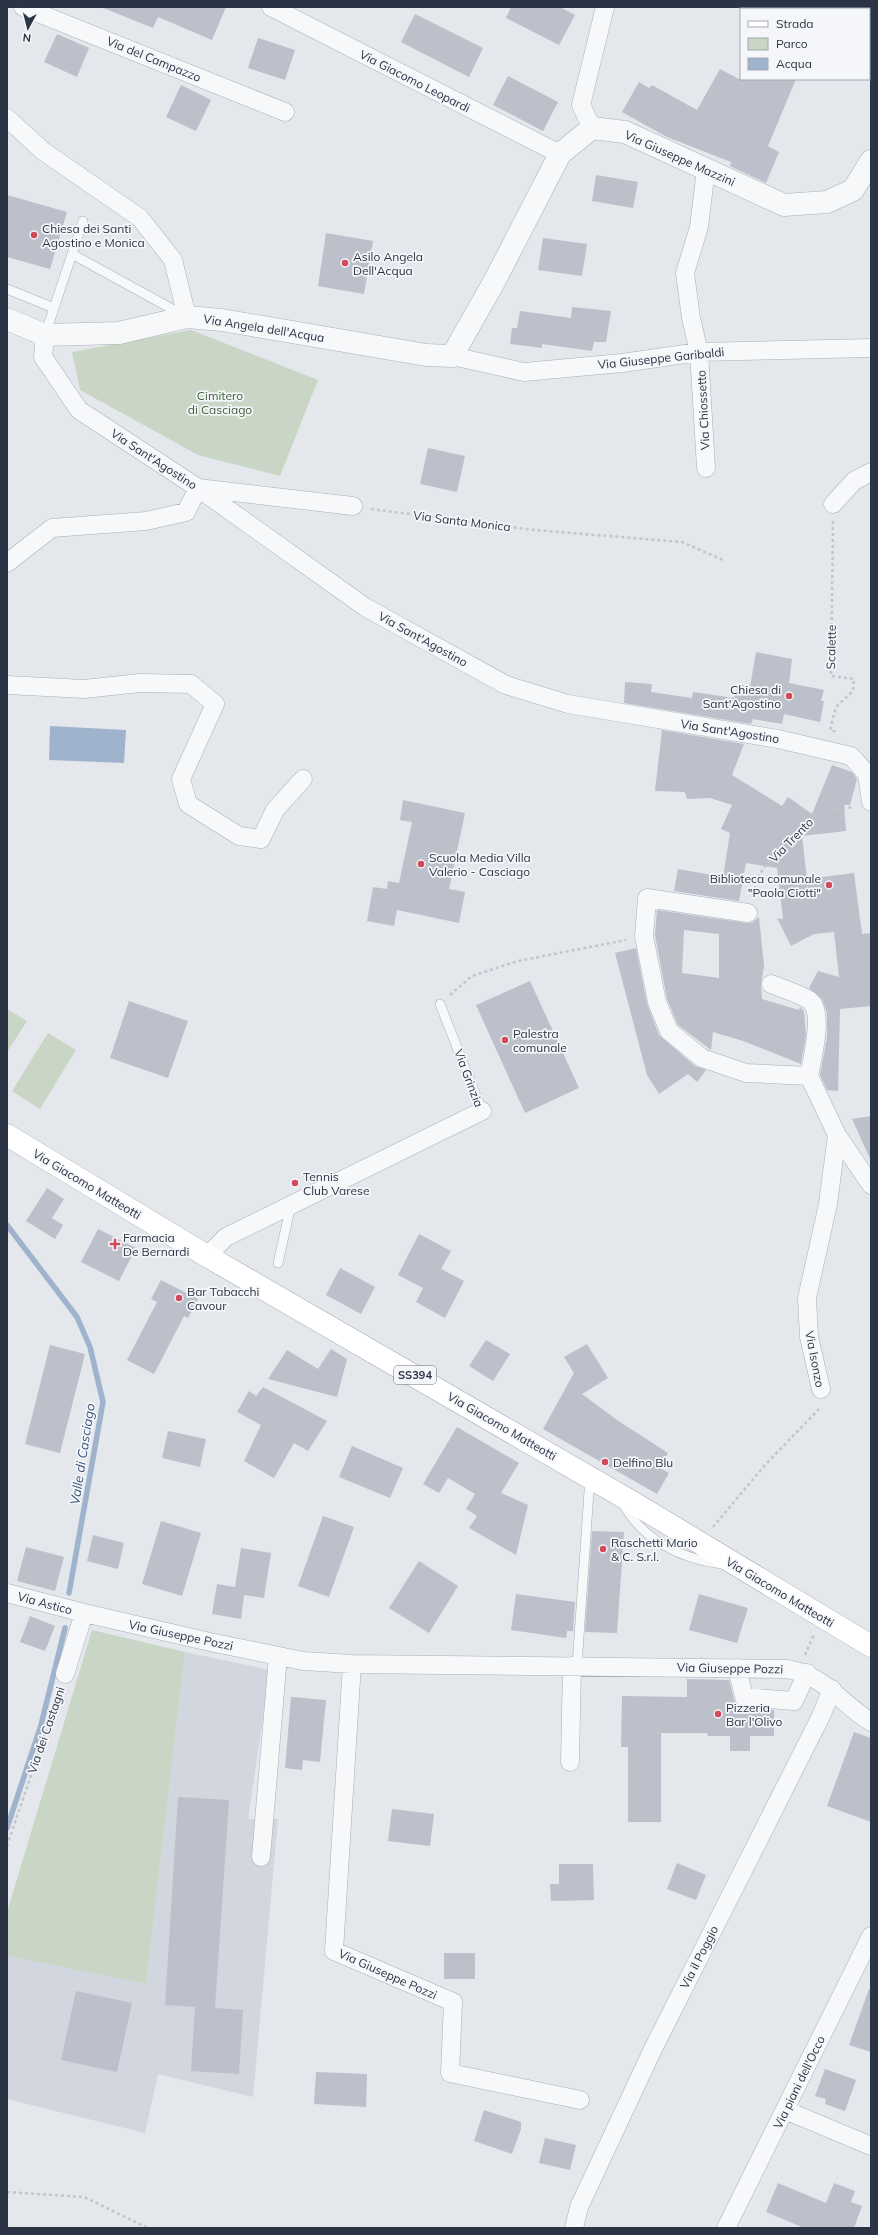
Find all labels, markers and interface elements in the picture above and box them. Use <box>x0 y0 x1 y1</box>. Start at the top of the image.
north arrow <box>8 8 48 48</box>
legend <box>740 8 870 80</box>
text: Strada <box>776 16 814 31</box>
text: N <box>22 30 32 45</box>
street label: Via del Campazzo <box>105 33 204 85</box>
text: Parco <box>776 36 808 51</box>
street label: Via Giacomo Leopardi <box>357 47 473 115</box>
text: Acqua <box>776 56 812 71</box>
street label: Via Giuseppe Mazzini <box>622 127 738 189</box>
place label: Chiesa dei Santi Agostino e Monica <box>42 221 145 250</box>
marker: Chiesa dei Santi Agostino e Monica <box>29 230 39 240</box>
place label: Asilo Angela Dell'Acqua <box>353 249 423 278</box>
marker: Asilo Angela Dell'Acqua <box>340 258 350 268</box>
street label: Via Angela dell'Acqua <box>202 311 326 345</box>
street label: Via Giuseppe Garibaldi <box>597 344 725 372</box>
street label: Via Chiossetto <box>693 370 713 450</box>
park label: Cimitero di Casciago <box>188 388 252 417</box>
street label: Via Sant'Agostino <box>108 426 200 493</box>
street label: Via Santa Monica <box>412 508 512 534</box>
street label: Via Sant'Agostino <box>376 608 470 670</box>
street label: Scalette <box>823 625 839 669</box>
place label: Chiesa di Sant'Agostino <box>703 682 781 711</box>
marker: Chiesa di Sant'Agostino <box>784 691 794 701</box>
street label: Via Sant'Agostino <box>680 716 781 746</box>
street label: Via Trento <box>766 814 816 866</box>
place label: Scuola Media Villa Valerio - Casciago <box>429 850 531 879</box>
marker: Scuola Media Villa Valerio - Casciago <box>416 859 426 869</box>
place label: Biblioteca comunale "Paola Ciotti" <box>710 871 821 900</box>
marker: Biblioteca comunale "Paola Ciotti" <box>824 880 834 890</box>
place label: Palestra comunale <box>513 1026 567 1055</box>
marker: Palestra comunale <box>500 1035 510 1045</box>
street label: Via Grinzia <box>451 1047 487 1109</box>
street label: Via Giacomo Matteotti <box>30 1146 144 1222</box>
place label: Tennis Club Varese <box>303 1169 370 1198</box>
marker: Tennis Club Varese <box>290 1178 300 1188</box>
place label: Farmacia De Bernardi <box>123 1230 189 1259</box>
marker: Farmacia De Bernardi <box>110 1239 120 1249</box>
place label: Bar Tabacchi Cavour <box>187 1284 260 1313</box>
marker: Bar Tabacchi Cavour <box>174 1293 184 1303</box>
street label: Via Isonzo <box>802 1329 828 1389</box>
road number: SS394 <box>394 1366 436 1384</box>
street label: Via Giacomo Matteotti <box>445 1389 559 1463</box>
water label: Valle di Casciago <box>66 1402 98 1506</box>
place label: Delfino Blu <box>613 1455 673 1470</box>
marker: Delfino Blu <box>600 1457 610 1467</box>
place label: Raschetti Mario & C. S.r.l. <box>611 1535 698 1564</box>
marker: Raschetti Mario & C. S.r.l. <box>598 1544 608 1554</box>
street label: Via Giacomo Matteotti <box>723 1554 837 1630</box>
street label: Via Astico <box>16 1589 74 1618</box>
street label: Via Giuseppe Pozzi <box>127 1617 235 1653</box>
street label: Via Giuseppe Pozzi <box>677 1660 783 1676</box>
street label: Via dei Castagni <box>24 1684 68 1775</box>
place label: Pizzeria Bar l'Olivo <box>726 1700 783 1729</box>
marker: Pizzeria Bar l'Olivo <box>713 1709 723 1719</box>
street label: Via il Poggio <box>677 1923 721 1991</box>
street label: Via Giuseppe Pozzi <box>336 1946 440 2003</box>
street label: Via piani dell'Occo <box>770 2033 828 2131</box>

